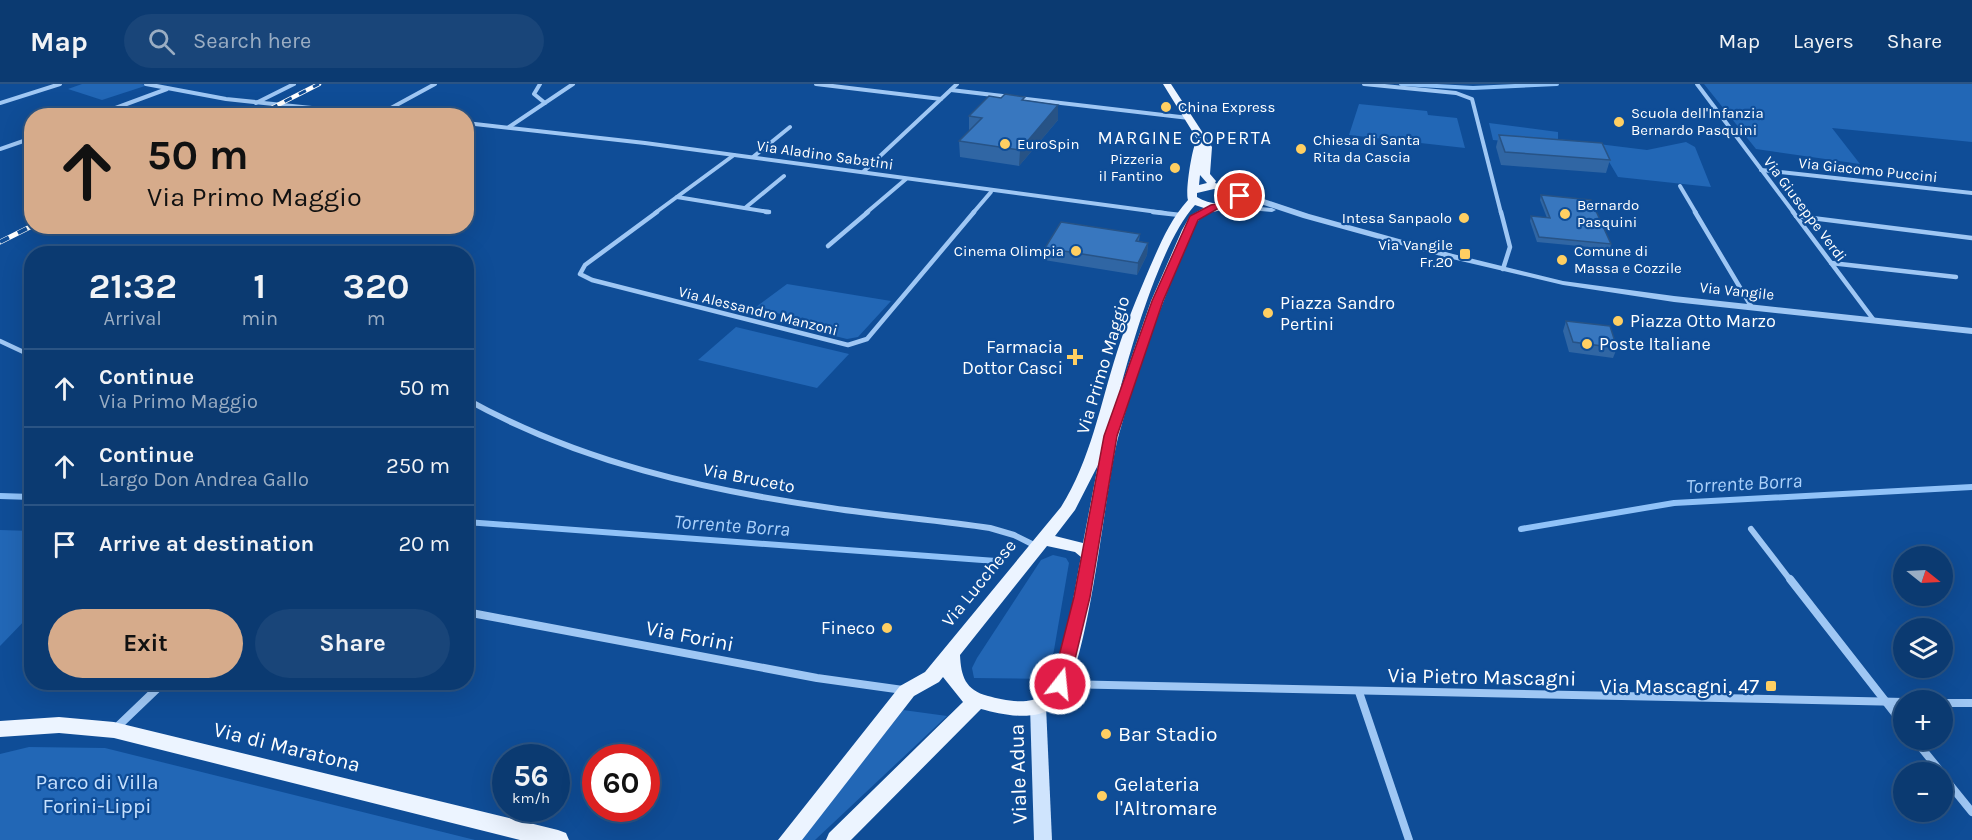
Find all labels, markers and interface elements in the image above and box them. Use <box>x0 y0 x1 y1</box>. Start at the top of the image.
search box <box>124 14 544 68</box>
text: Map <box>30 25 88 58</box>
icon: search <box>145 25 178 58</box>
text: Search here <box>193 28 311 54</box>
text: Map <box>1718 29 1760 53</box>
text: Layers <box>1793 29 1854 53</box>
text: Share <box>1887 29 1942 53</box>
place label: China Express <box>1178 98 1275 116</box>
marker: China Express <box>1159 100 1173 114</box>
place label: Scuola dell'Infanzia Bernardo Pasquini <box>1631 104 1764 139</box>
marker: Scuola dell'Infanzia Bernardo Pasquini <box>1612 115 1626 129</box>
district label: MARGINE COPERTA <box>1098 127 1272 149</box>
text: 50 m <box>147 130 249 180</box>
place label: Chiesa di Santa Rita da Cascia <box>1313 131 1420 166</box>
icon: ahead <box>48 132 126 210</box>
place label: EuroSpin <box>1017 135 1080 153</box>
street label: Via Aladino Sabatini <box>755 136 895 174</box>
marker: EuroSpin <box>998 137 1012 151</box>
marker: Chiesa di Santa Rita da Cascia <box>1294 142 1308 156</box>
place label: Pizzeria il Fantino <box>1099 150 1163 185</box>
street label: Via Giuseppe Verdi <box>1760 153 1850 265</box>
street label: Via Giacomo Puccini <box>1798 154 1938 186</box>
marker: Pizzeria il Fantino <box>1168 161 1182 175</box>
pin <box>1214 170 1265 221</box>
icon: arrive <box>1223 179 1256 212</box>
text: Via Primo Maggio <box>147 181 362 213</box>
place label: Bernardo Pasquini <box>1577 196 1639 231</box>
marker: Bernardo Pasquini <box>1558 207 1572 221</box>
place label: Intesa Sanpaolo <box>1342 209 1452 227</box>
marker: Intesa Sanpaolo <box>1457 211 1471 225</box>
place label: Via Vangile Fr.20 <box>1378 236 1453 271</box>
place label: Cinema Olimpia <box>954 242 1064 260</box>
place label: Comune di Massa e Cozzile <box>1574 242 1682 277</box>
marker: Cinema Olimpia <box>1069 244 1083 258</box>
marker: Via Vangile Fr.20 <box>1458 247 1472 261</box>
marker: Comune di Massa e Cozzile <box>1555 253 1569 267</box>
text: 21:32 <box>88 265 177 307</box>
text: 1 <box>253 265 266 307</box>
text: 320 <box>343 265 410 307</box>
street label: Via Vangile <box>1699 278 1775 304</box>
street label: Via Alessandro Manzoni <box>677 283 839 339</box>
place label: Piazza Sandro Pertini <box>1280 292 1395 335</box>
street label: Via Primo Maggio <box>1072 293 1134 437</box>
marker: Piazza Sandro Pertini <box>1261 306 1275 320</box>
text: Arrival <box>103 307 162 330</box>
text: min <box>241 307 278 330</box>
text: m <box>367 307 385 330</box>
place label: Piazza Otto Marzo <box>1630 310 1776 332</box>
marker: Piazza Otto Marzo <box>1611 314 1625 328</box>
place label: Poste Italiane <box>1599 333 1711 355</box>
place label: Farmacia Dottor Casci <box>962 336 1063 379</box>
marker: Poste Italiane <box>1580 337 1594 351</box>
marker: Farmacia Dottor Casci <box>1068 350 1082 364</box>
text: Continue <box>99 364 194 390</box>
icon: ahead <box>48 372 81 405</box>
text: 50 m <box>399 375 450 401</box>
text: Via Primo Maggio <box>99 390 258 413</box>
text: Continue <box>99 442 194 468</box>
icon: ahead <box>48 450 81 483</box>
text: 250 m <box>386 453 450 479</box>
street label: Via Bruceto <box>701 458 797 498</box>
text: Largo Don Andrea Gallo <box>99 468 309 491</box>
water label: Torrente Borra <box>1685 469 1803 498</box>
water label: Torrente Borra <box>673 510 791 541</box>
icon: arrive <box>48 528 81 561</box>
text: Arrive at destination <box>99 531 314 557</box>
text: 20 m <box>398 531 450 557</box>
street label: Via Lucchese <box>937 535 1021 631</box>
north arrow <box>1893 546 1953 606</box>
map controls <box>1893 546 1953 822</box>
button: Exit <box>48 609 243 678</box>
button: Share <box>255 609 450 678</box>
street label: Via Forini <box>644 616 736 656</box>
place label: Fineco <box>821 617 875 639</box>
button: layers <box>1893 618 1953 678</box>
marker: Fineco <box>880 621 894 635</box>
position arrow <box>1028 652 1092 716</box>
street label: Via Pietro Mascagni <box>1387 663 1577 691</box>
place label: Via Mascagni, 47 <box>1600 674 1759 698</box>
marker: Via Mascagni, 47 <box>1764 679 1778 693</box>
button: + <box>1893 690 1953 750</box>
street label: Via di Maratona <box>211 717 363 777</box>
place label: Bar Stadio <box>1118 722 1218 746</box>
street label: Viale Adua <box>1004 724 1032 824</box>
marker: Bar Stadio <box>1099 727 1113 741</box>
speed limit sign: 60 <box>582 744 660 822</box>
text: 56 <box>513 758 549 794</box>
button: − <box>1893 762 1953 822</box>
park label: Parco di Villa Forini-Lippi <box>35 770 159 818</box>
place label: Gelateria l'Altromare <box>1114 772 1217 820</box>
text: km/h <box>512 789 550 807</box>
marker: Gelateria l'Altromare <box>1095 789 1109 803</box>

